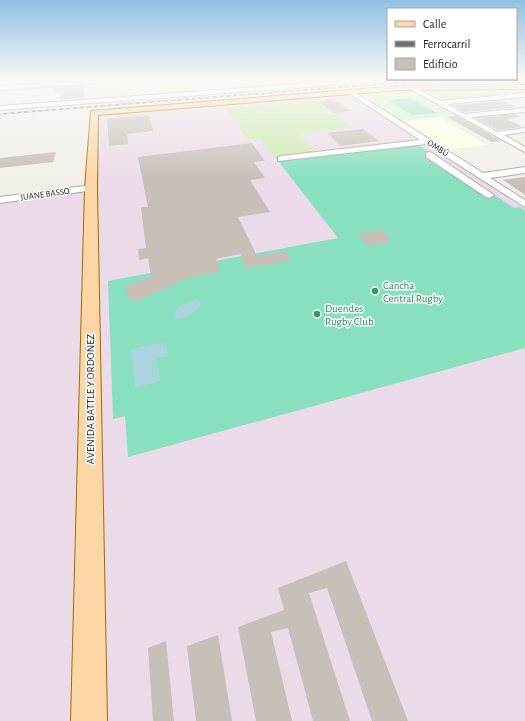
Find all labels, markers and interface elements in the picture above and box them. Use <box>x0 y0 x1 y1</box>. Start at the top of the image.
legend <box>387 8 517 80</box>
text: Calle <box>423 18 446 30</box>
text: Ferrocarril <box>423 38 470 50</box>
text: Edificio <box>423 58 458 70</box>
street label: OMBÚ <box>426 137 450 159</box>
street label: JUANE BASSO <box>20 187 71 202</box>
place label: Cancha Central Rugby <box>383 280 443 304</box>
marker: Cancha Central Rugby <box>370 286 380 296</box>
place label: Duendes Rugby Club <box>325 303 374 327</box>
marker: Duendes Rugby Club <box>312 309 322 319</box>
street label: AVENIDA BATTLE Y ORDOÑEZ <box>85 333 96 464</box>

